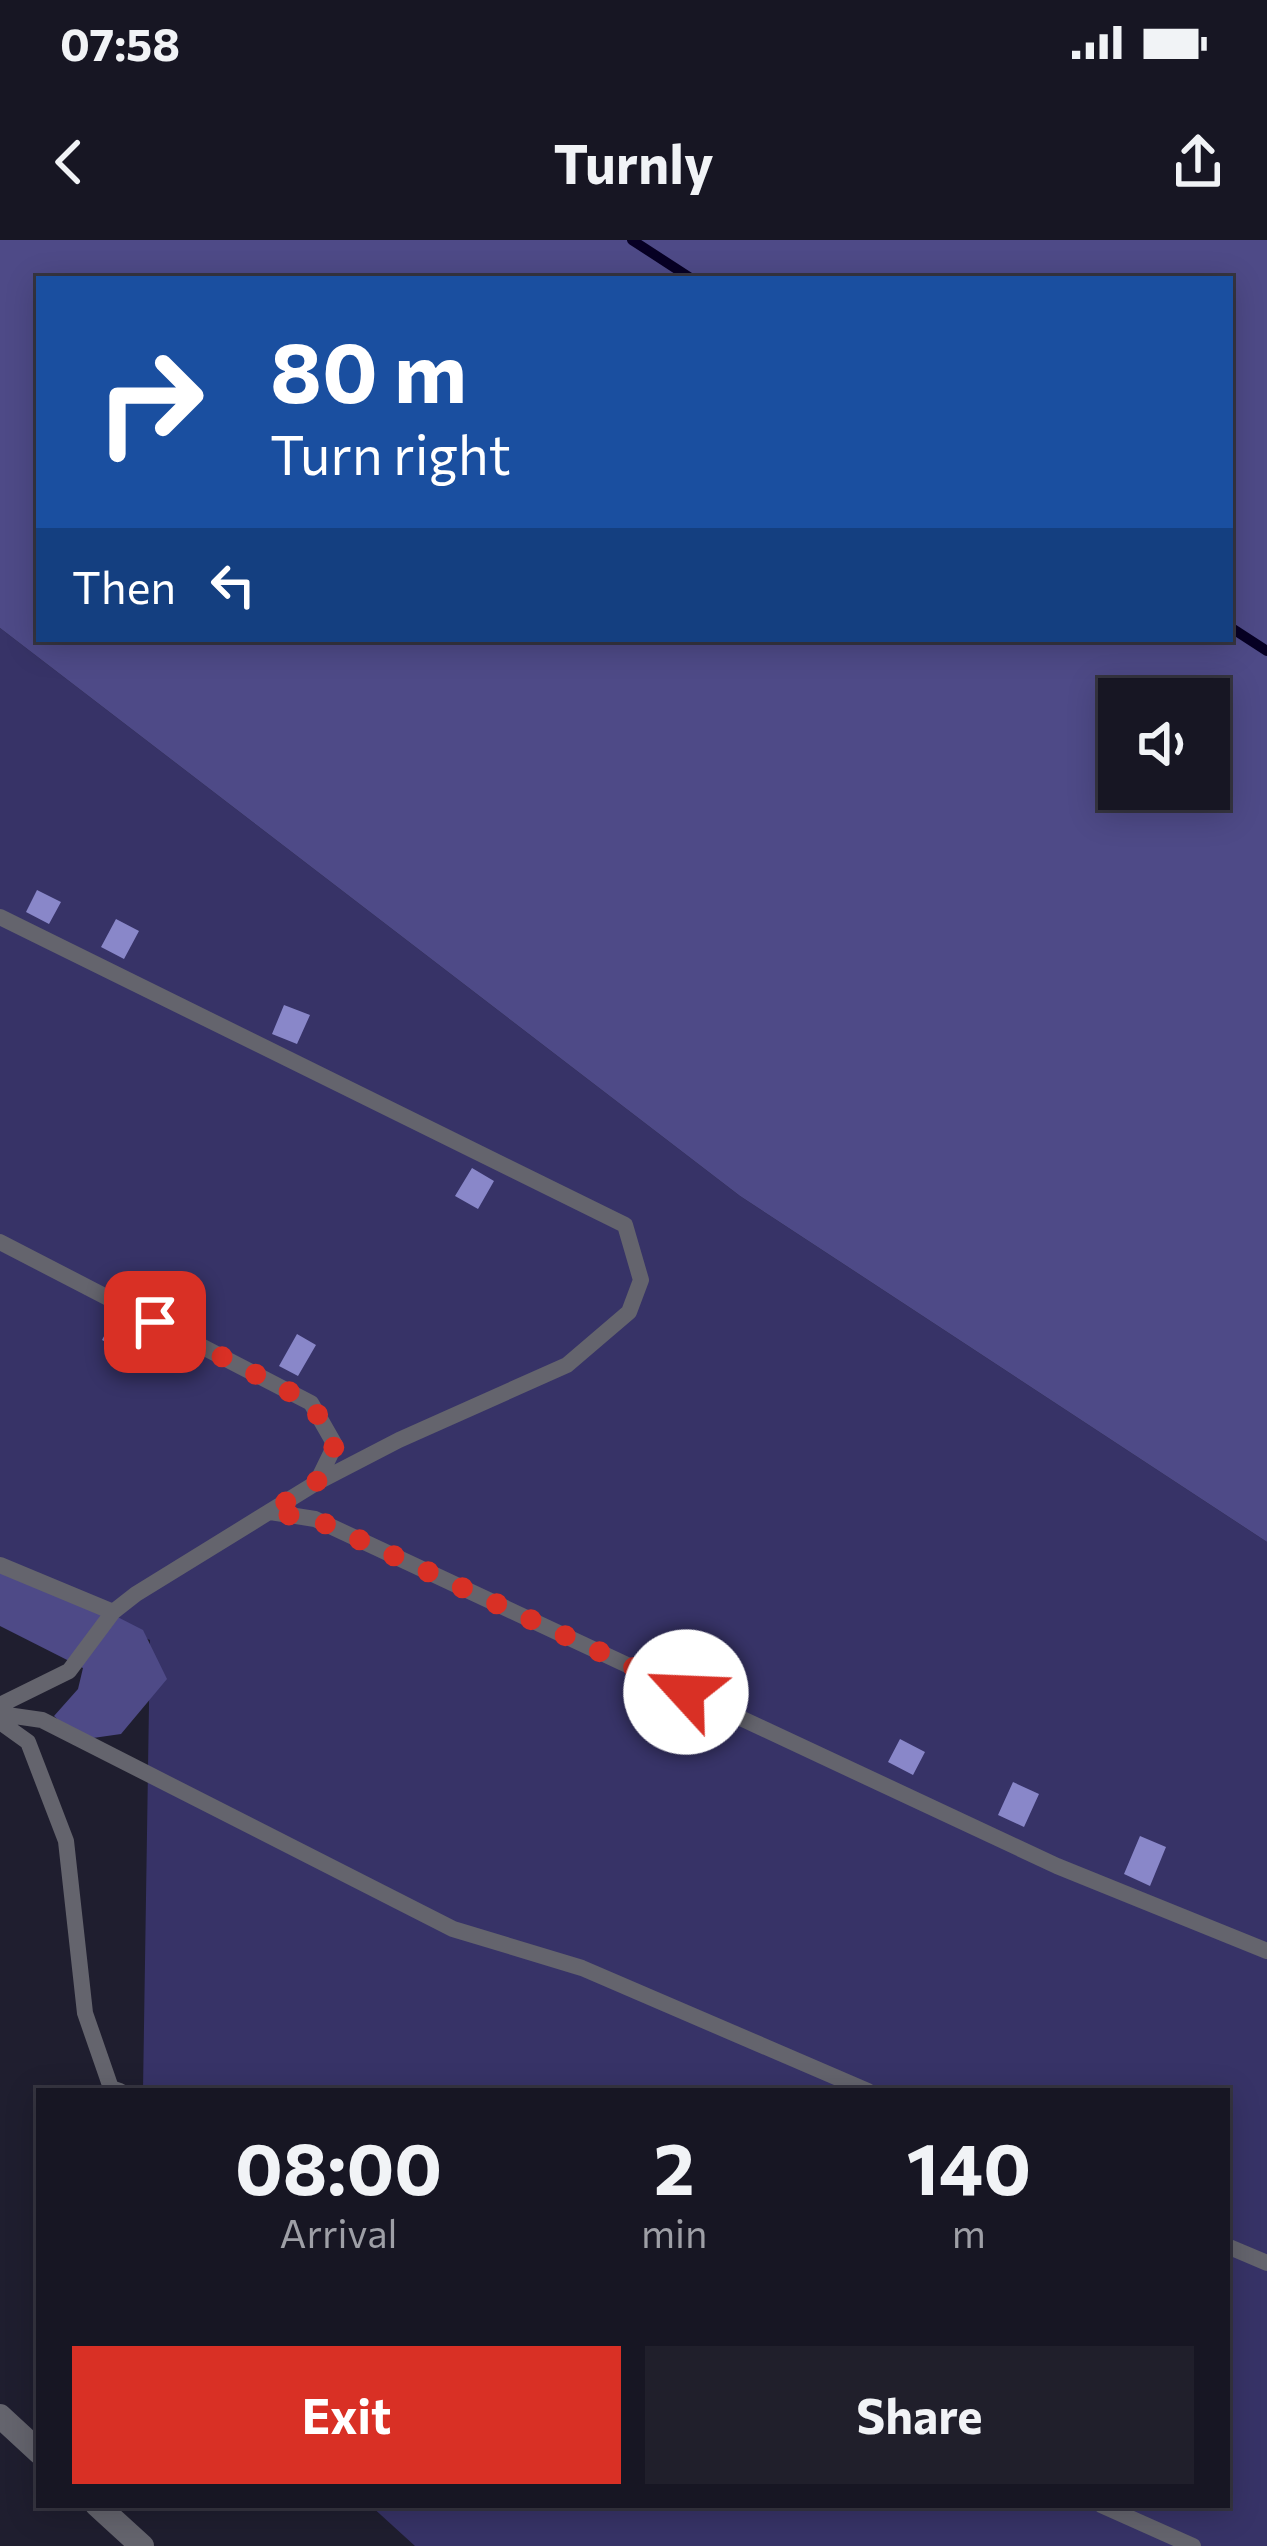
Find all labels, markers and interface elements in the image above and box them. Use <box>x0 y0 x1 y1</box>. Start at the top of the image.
text: 07:58 <box>60 15 180 70</box>
icon: back <box>36 129 102 195</box>
text: Turnly <box>553 129 714 195</box>
icon: share <box>1165 129 1231 195</box>
text: 80 m <box>270 318 467 420</box>
icon: right <box>72 324 228 480</box>
text: Turn right <box>270 420 511 486</box>
icon: left <box>200 552 266 618</box>
text: Then <box>72 558 176 613</box>
map controls <box>1098 678 1230 810</box>
button: sound <box>1098 678 1230 810</box>
pin <box>104 1271 206 1373</box>
icon: arrive <box>122 1289 188 1355</box>
position arrow <box>623 1629 749 1755</box>
text: 08:00 <box>235 2122 442 2210</box>
text: 2 <box>654 2122 695 2210</box>
text: 140 <box>906 2122 1031 2210</box>
text: Arrival <box>280 2208 398 2256</box>
text: min <box>641 2208 707 2256</box>
text: m <box>952 2208 986 2256</box>
button: Exit <box>72 2346 621 2484</box>
button: Share <box>645 2346 1194 2484</box>

